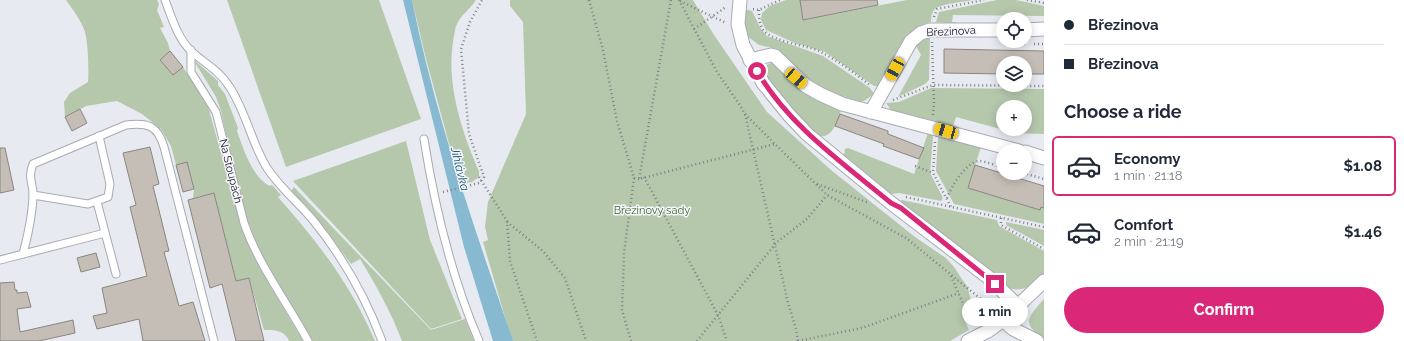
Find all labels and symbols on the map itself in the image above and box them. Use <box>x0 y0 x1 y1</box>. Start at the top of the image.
street label: Březinova <box>926 24 976 39</box>
car <box>884 56 906 82</box>
route start <box>748 62 766 80</box>
car <box>783 66 809 90</box>
car <box>933 122 959 140</box>
street label: Na Stoupách <box>216 138 245 205</box>
water label: Jihlávka <box>448 145 472 192</box>
park label: Březinovy sady <box>614 204 690 217</box>
route end <box>986 275 1004 293</box>
callout: 1 min <box>962 298 1028 326</box>

